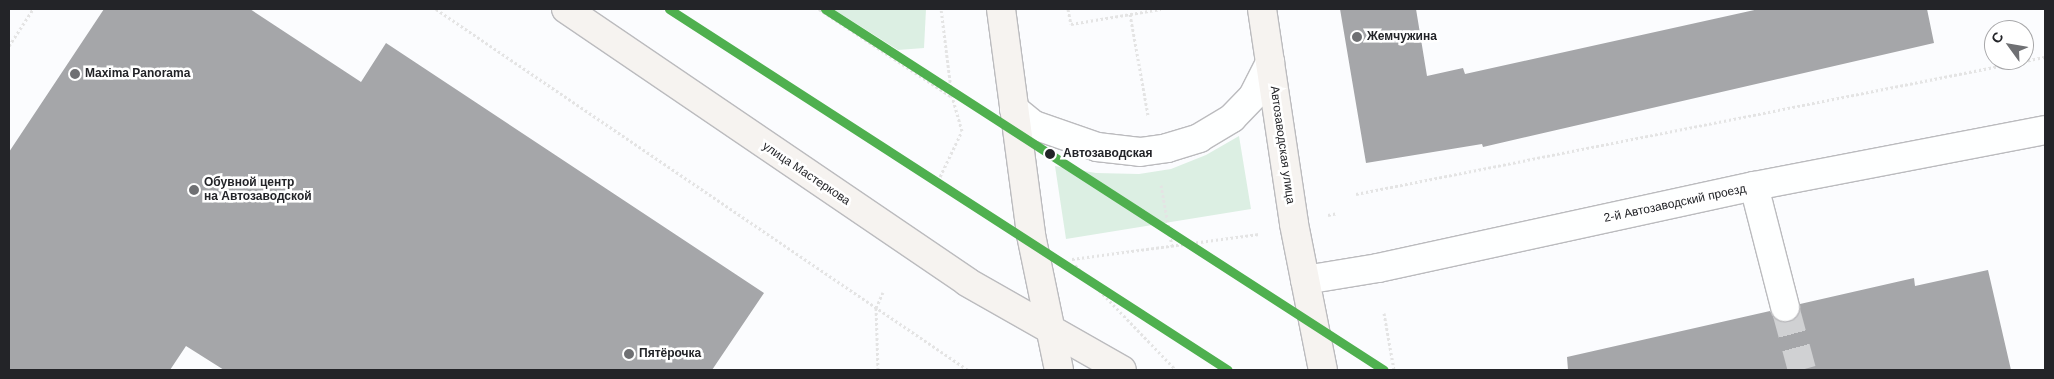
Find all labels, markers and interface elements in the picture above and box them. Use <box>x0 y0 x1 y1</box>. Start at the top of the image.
north arrow <box>1984 20 2034 70</box>
text: С <box>1988 29 2007 46</box>
place label: Жемчужина <box>1367 30 1437 44</box>
marker: Жемчужина <box>1351 31 1363 43</box>
place label: Maxima Panorama <box>85 67 190 81</box>
marker: Maxima Panorama <box>69 68 81 80</box>
street label: Автозаводская улица <box>1267 85 1297 205</box>
street label: улица Мастеркова <box>759 139 853 209</box>
marker: Автозаводская <box>1041 145 1059 163</box>
place label: Автозаводская <box>1063 147 1152 161</box>
place label: Обувной центр на Автозаводской <box>204 176 312 204</box>
street label: 2-й Автозаводский проезд <box>1603 182 1747 226</box>
marker: Обувной центр на Автозаводской <box>188 184 200 196</box>
place label: Пятёрочка <box>639 347 701 361</box>
marker: Пятёрочка <box>623 348 635 360</box>

